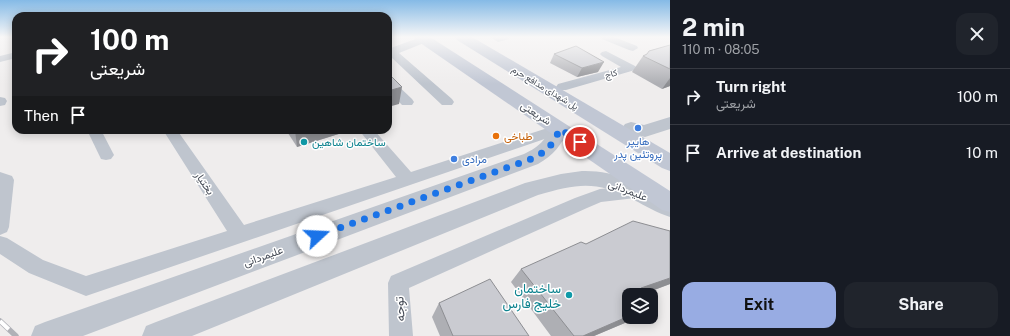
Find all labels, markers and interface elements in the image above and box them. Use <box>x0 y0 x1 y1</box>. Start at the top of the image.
text: 2 min <box>682 13 745 41</box>
button: close <box>956 13 998 55</box>
text: 100 m <box>90 23 169 56</box>
icon: right <box>24 28 76 80</box>
text: 110 m · 08:05 <box>682 42 760 57</box>
text: شریعتی <box>90 58 145 79</box>
street label: پل شهدای مدافع حرم <box>509 63 581 113</box>
street label: کاج <box>603 67 619 81</box>
text: Turn right <box>716 78 786 95</box>
icon: right <box>682 86 704 108</box>
text: 100 m <box>957 88 998 105</box>
text: شریعتی <box>716 96 756 111</box>
street label: شریعتی <box>518 99 554 128</box>
icon: arrive <box>67 104 89 126</box>
text: Then <box>24 107 59 124</box>
marker: هایپر پروتئین پدر <box>633 123 643 133</box>
pin <box>563 125 597 159</box>
place label: طباخی <box>504 130 532 143</box>
marker: طباخی <box>491 131 501 141</box>
icon: arrive <box>569 131 591 153</box>
place label: هایپر پروتئین پدر <box>613 135 662 162</box>
place label: ساختمان شاهین <box>312 136 386 149</box>
marker: ساختمان شاهین <box>299 137 309 147</box>
icon: arrive <box>682 142 704 164</box>
text: Arrive at destination <box>716 144 861 161</box>
text: 10 m <box>966 144 998 161</box>
place label: مرادی <box>462 153 487 166</box>
marker: مرادی <box>449 154 459 164</box>
street label: بختیار <box>192 168 217 197</box>
street label: علیمردانی <box>606 177 650 204</box>
position arrow <box>296 215 338 257</box>
street label: علیمردانی <box>242 243 285 270</box>
place label: ساختمان خلیج فارس <box>502 281 561 313</box>
button: Exit <box>682 282 836 328</box>
button: Share <box>844 282 998 328</box>
map controls <box>622 288 658 324</box>
button: layers <box>622 288 658 324</box>
marker: ساختمان خلیج فارس <box>564 290 574 300</box>
street label: توجه <box>391 296 409 322</box>

